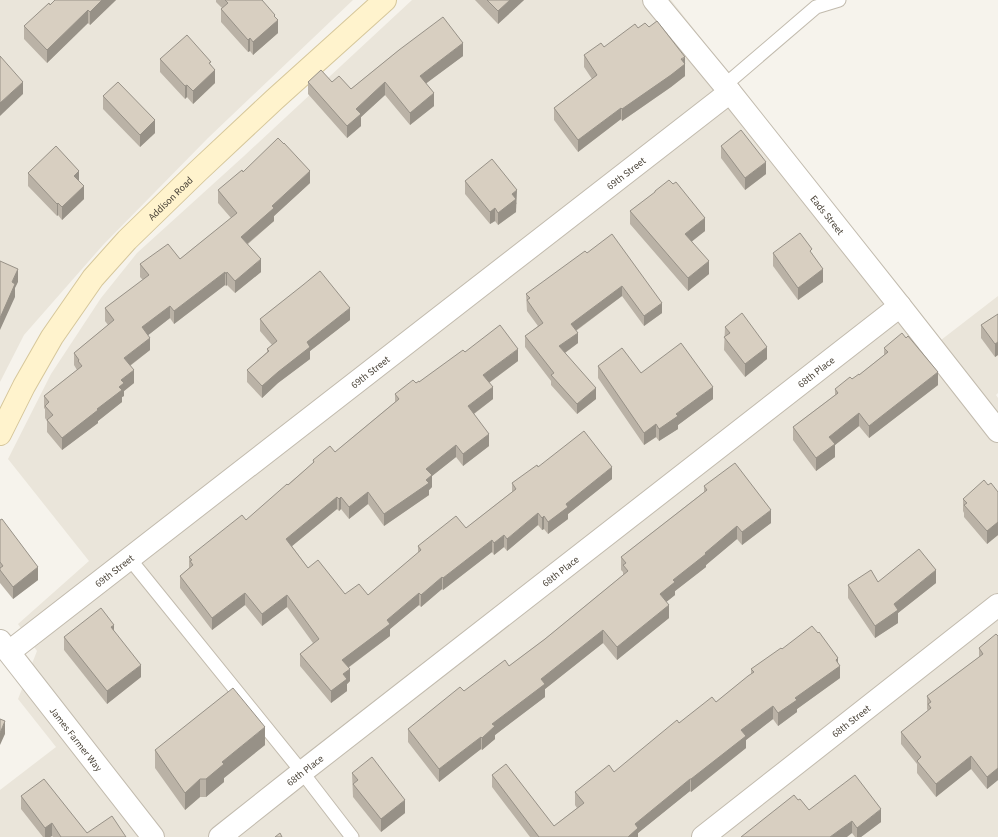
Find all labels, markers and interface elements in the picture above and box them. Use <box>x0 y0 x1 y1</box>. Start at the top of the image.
street label: 69th Street <box>604 154 649 193</box>
street label: Addison Road <box>145 174 196 224</box>
street label: Eads Street <box>807 192 847 239</box>
street label: 69th Street <box>348 352 393 392</box>
street label: 68th Place <box>795 354 838 391</box>
street label: 69th Street <box>92 551 138 591</box>
street label: 68th Place <box>539 553 582 590</box>
street label: 68th Street <box>829 701 874 741</box>
street label: James Farmer Way <box>46 704 105 775</box>
street label: 68th Place <box>284 752 327 790</box>

